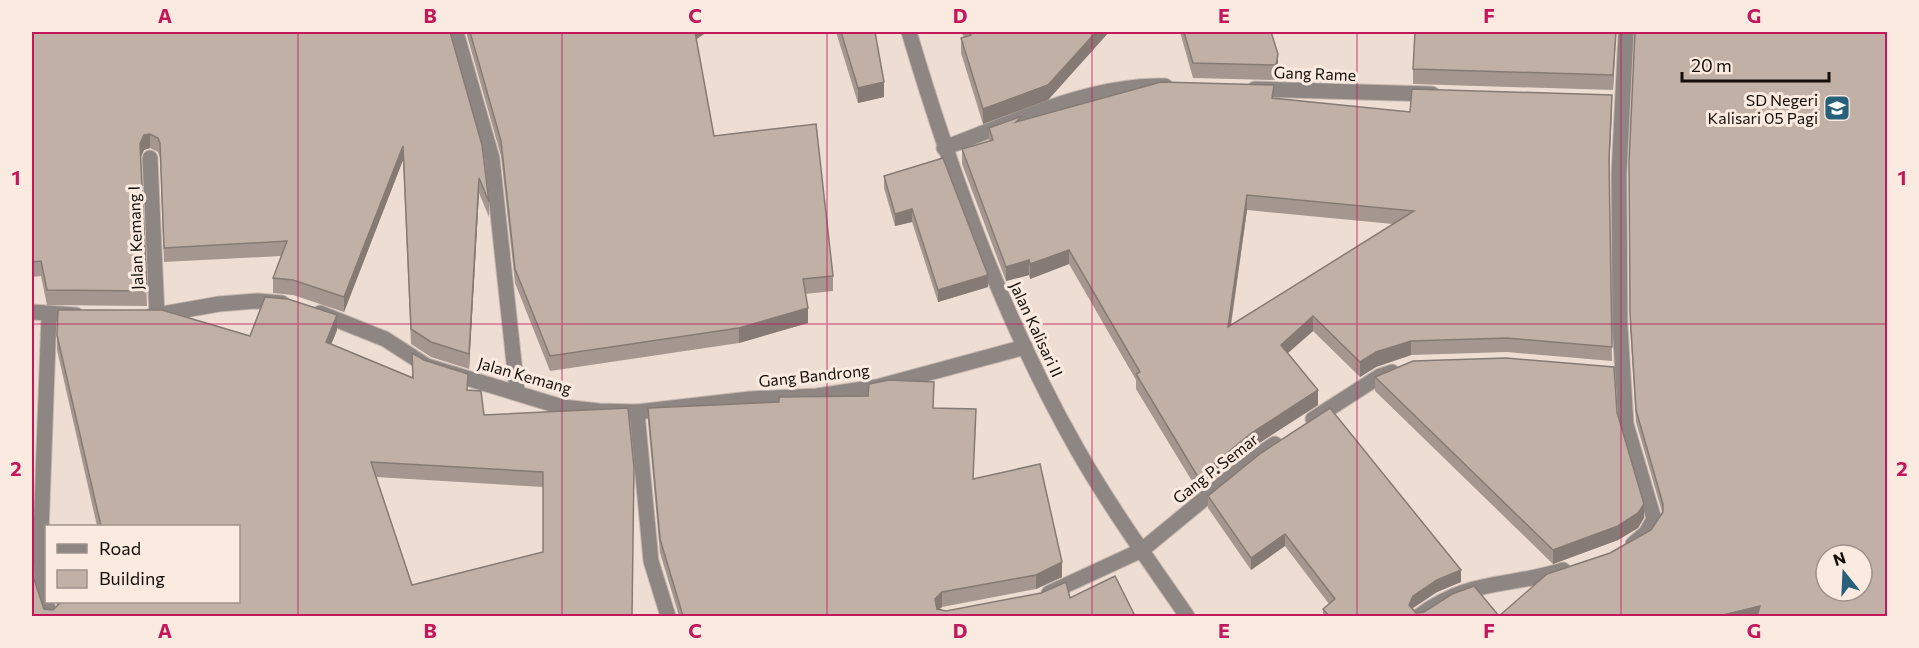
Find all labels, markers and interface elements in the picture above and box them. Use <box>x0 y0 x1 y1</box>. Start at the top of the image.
text: A <box>158 3 172 27</box>
text: B <box>423 3 437 27</box>
text: C <box>688 3 702 27</box>
text: D <box>953 3 967 27</box>
text: E <box>1218 3 1230 27</box>
text: F <box>1483 3 1495 27</box>
text: G <box>1747 3 1761 27</box>
scale bar <box>1682 45 1829 83</box>
text: 20 m <box>1691 54 1732 76</box>
street label: Gang Rame <box>1273 62 1357 84</box>
place label: SD Negeri Kalisari 05 Pagi <box>1708 90 1818 127</box>
school or university icon: SD Negeri Kalisari 05 Pagi <box>1822 93 1852 123</box>
text: 1 <box>11 165 21 189</box>
text: 1 <box>1897 165 1907 189</box>
street label: Jalan Kemang I <box>124 186 146 290</box>
street label: Jalan Kalisari II <box>1007 278 1067 380</box>
street label: Jalan Kemang <box>476 353 574 398</box>
street label: Gang Bandrong <box>758 360 871 390</box>
street label: Gang P. Semar <box>1169 428 1262 507</box>
text: 2 <box>10 456 22 480</box>
text: 2 <box>1896 456 1908 480</box>
legend <box>45 525 240 603</box>
text: Road <box>99 537 141 559</box>
north arrow <box>1814 543 1874 603</box>
text: N <box>1831 547 1848 569</box>
text: Building <box>99 567 165 589</box>
text: A <box>158 618 172 642</box>
text: B <box>423 618 437 642</box>
text: C <box>688 618 702 642</box>
text: D <box>953 618 967 642</box>
text: E <box>1218 618 1230 642</box>
text: F <box>1483 618 1495 642</box>
text: G <box>1747 618 1761 642</box>

